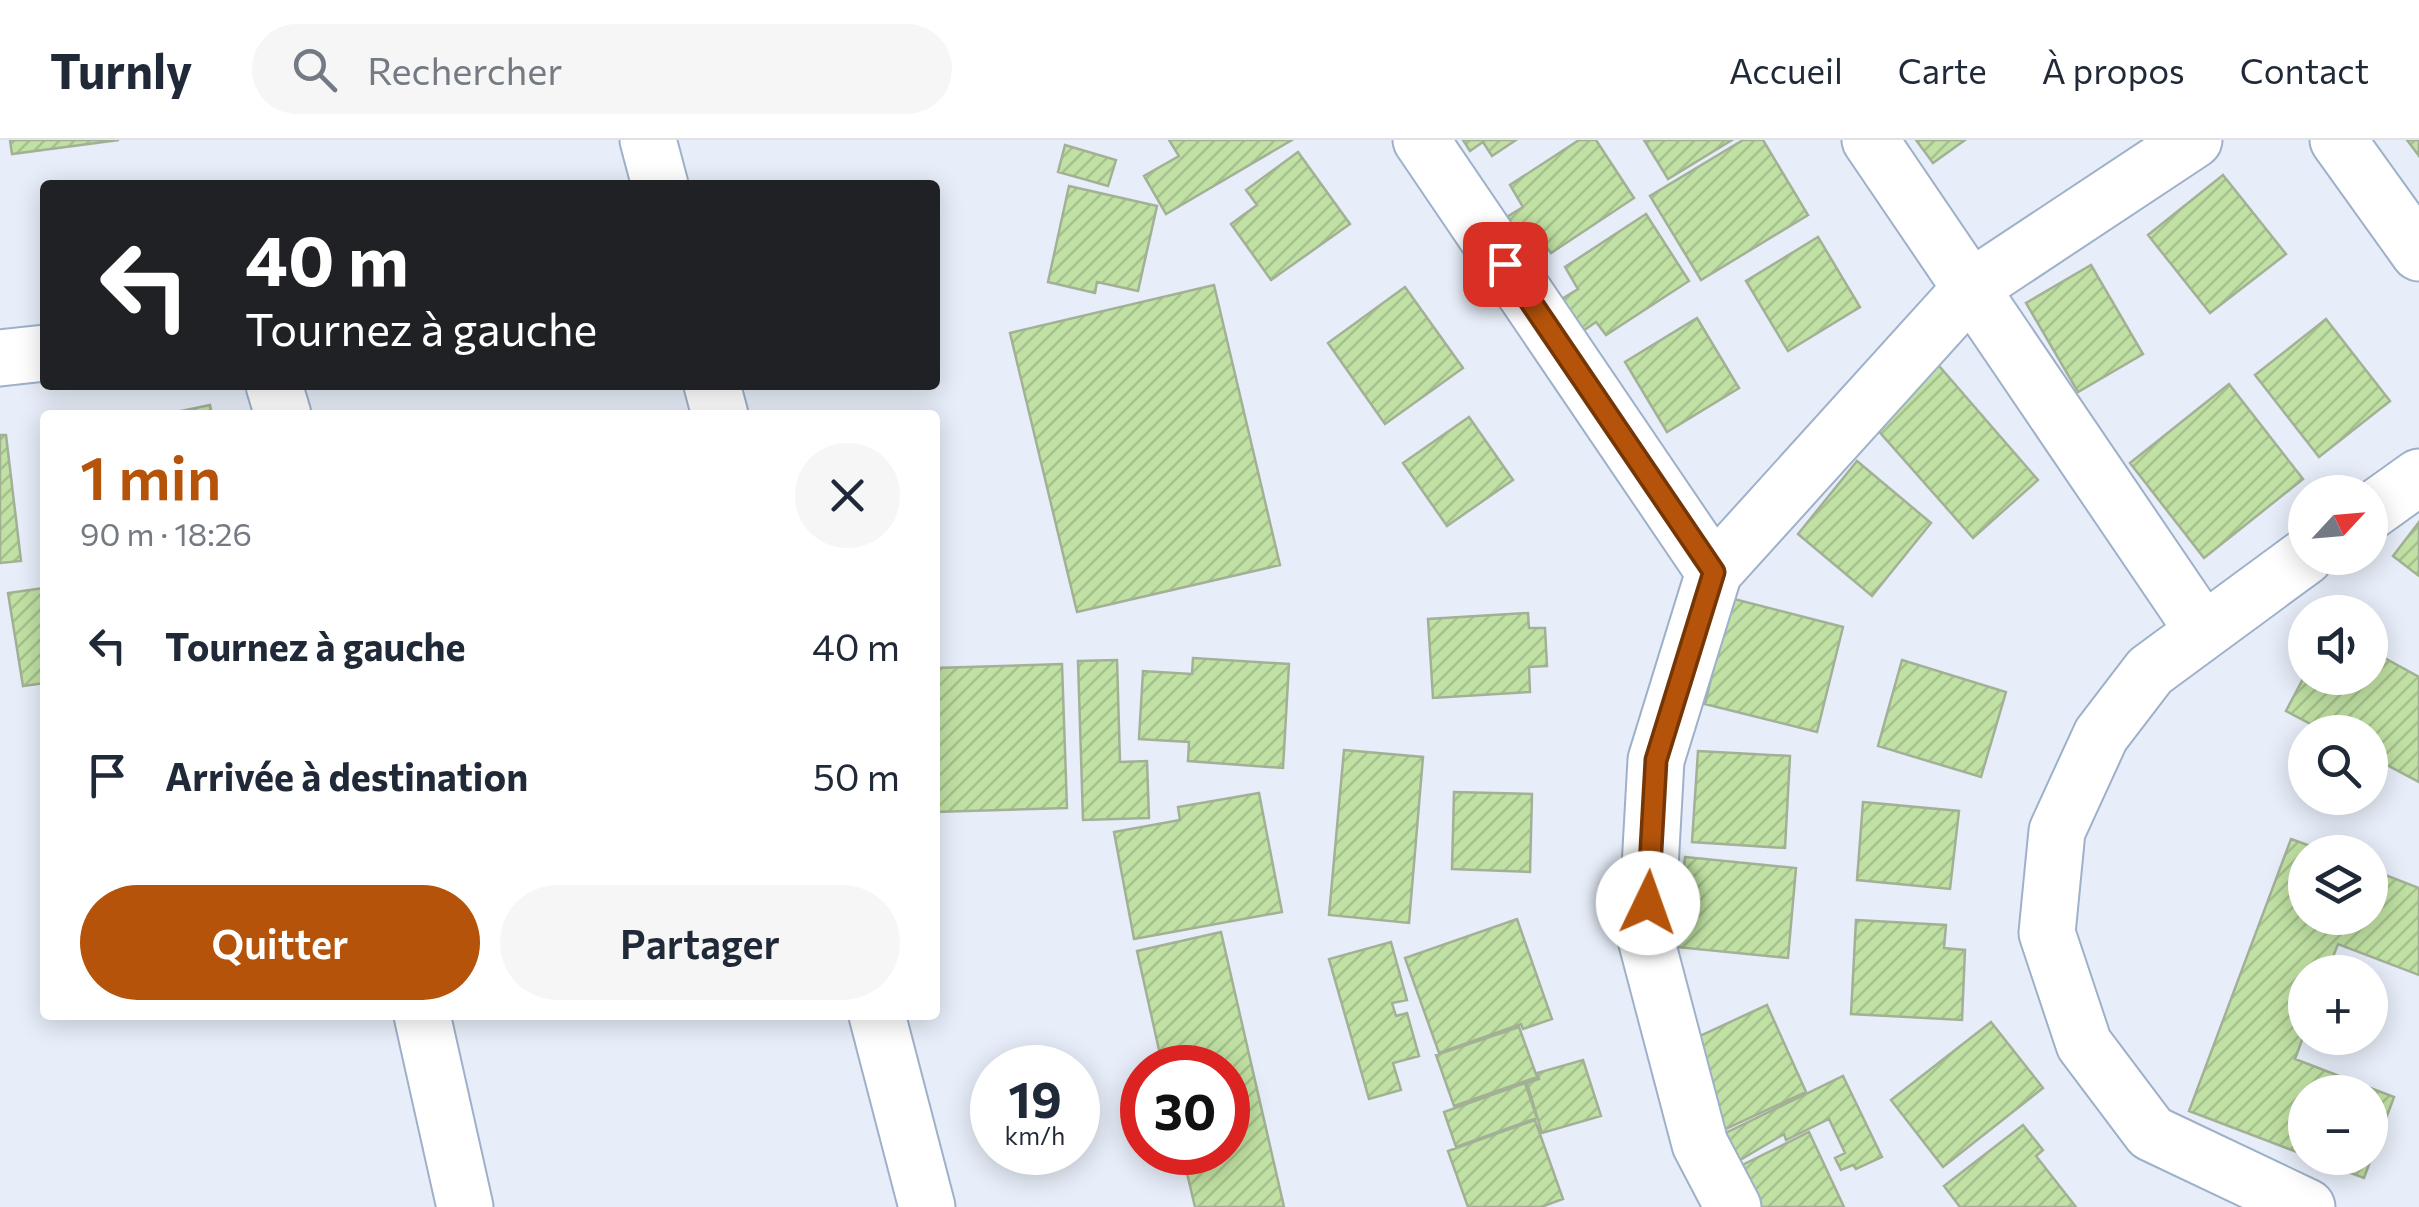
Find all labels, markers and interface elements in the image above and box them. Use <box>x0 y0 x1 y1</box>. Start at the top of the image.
search box <box>252 24 952 114</box>
text: Turnly <box>50 40 192 99</box>
icon: search <box>287 42 342 97</box>
text: Rechercher <box>367 46 563 93</box>
text: Accueil <box>1729 48 1843 91</box>
text: Carte <box>1898 48 1987 91</box>
text: À propos <box>2042 48 2185 91</box>
text: Contact <box>2240 48 2369 91</box>
text: 40 m <box>245 215 409 300</box>
icon: left <box>80 220 210 350</box>
pin <box>1463 222 1548 307</box>
icon: arrive <box>1478 237 1533 292</box>
text: Tournez à gauche <box>245 300 597 355</box>
text: 1 min <box>80 439 221 512</box>
button: close <box>795 443 900 548</box>
north arrow <box>2288 475 2388 575</box>
map controls <box>2288 475 2388 1175</box>
text: 90 m · 18:26 <box>80 513 252 553</box>
button: sound <box>2288 595 2388 695</box>
icon: left <box>80 618 135 673</box>
text: Tournez à gauche <box>165 622 466 669</box>
text: 40 m <box>812 622 900 669</box>
button: search <box>2288 715 2388 815</box>
icon: arrive <box>80 748 135 803</box>
text: Arrivée à destination <box>165 752 528 799</box>
text: 50 m <box>813 752 900 799</box>
button: layers <box>2288 835 2388 935</box>
position arrow <box>1596 851 1700 955</box>
button: Quitter <box>80 885 480 1000</box>
button: Partager <box>500 885 900 1000</box>
button: + <box>2288 955 2388 1055</box>
speed limit sign: 30 <box>1120 1045 1250 1175</box>
text: 19 <box>1008 1067 1062 1128</box>
button: − <box>2288 1075 2388 1175</box>
text: km/h <box>1005 1120 1065 1150</box>

